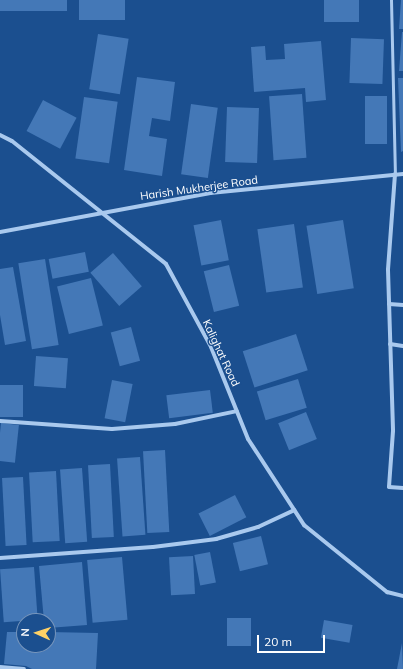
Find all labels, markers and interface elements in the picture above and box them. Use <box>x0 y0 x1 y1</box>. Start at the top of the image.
street label: Harish Mukherjee Road <box>139 173 259 203</box>
street label: Kalighat Road <box>200 318 242 388</box>
north arrow <box>16 613 56 653</box>
scale bar <box>259 627 327 653</box>
text: N <box>18 628 32 637</box>
text: 20 m <box>264 634 292 649</box>

